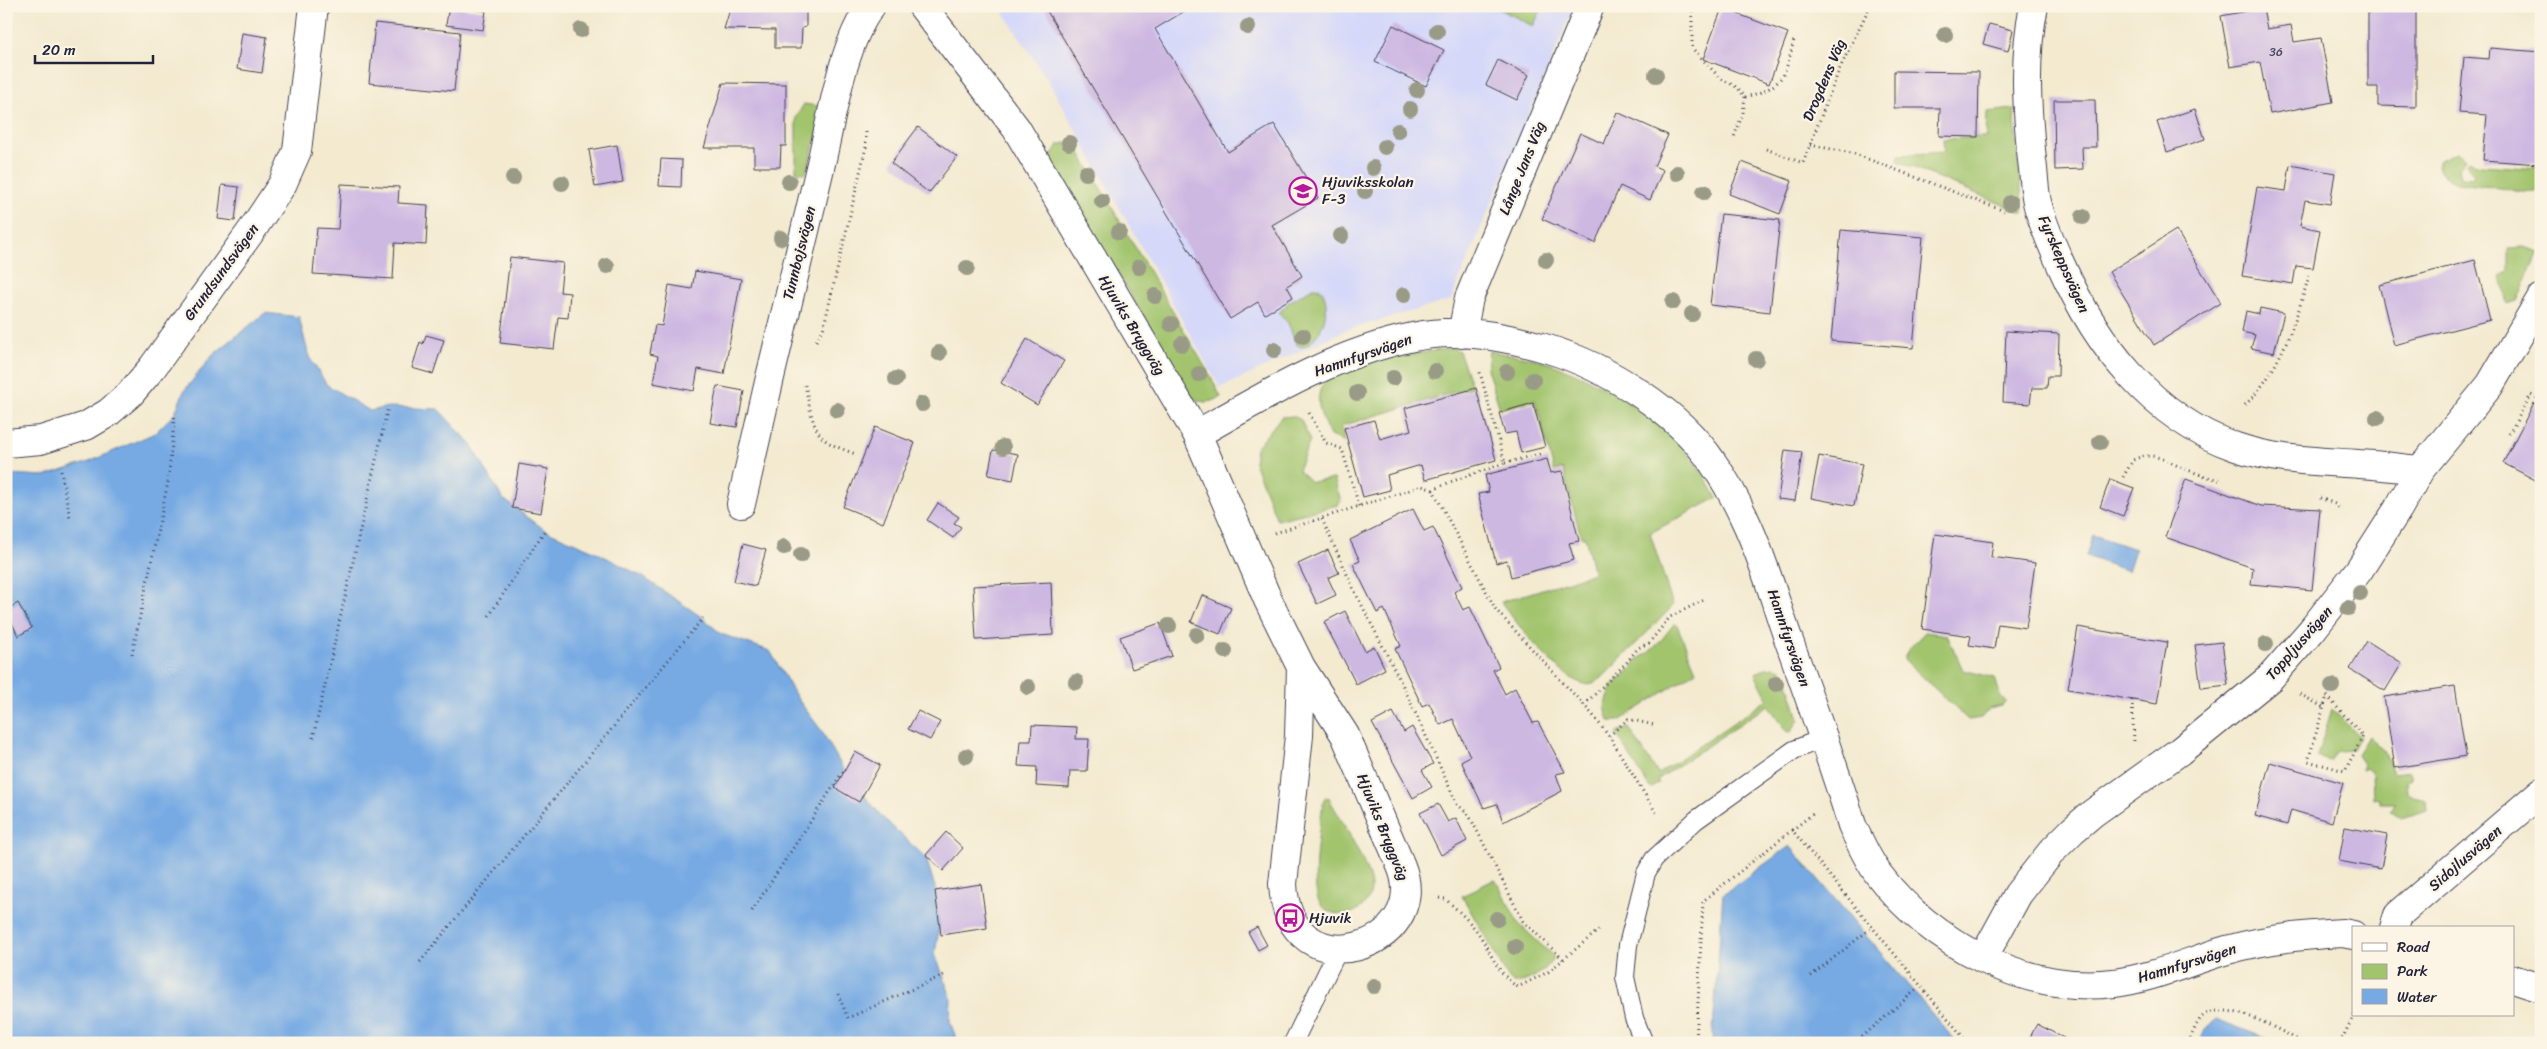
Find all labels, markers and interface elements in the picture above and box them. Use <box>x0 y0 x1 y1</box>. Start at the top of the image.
scale bar <box>35 32 152 64</box>
street label: Drogdens Väg <box>1795 35 1853 125</box>
text: 20 m <box>42 37 76 63</box>
house number: 36 <box>2269 41 2283 63</box>
street label: Långe Jans Väg <box>1491 117 1553 219</box>
place label: Hjuviksskolan F-3 <box>1322 169 1414 212</box>
school or university icon: Hjuviksskolan F-3 <box>1288 176 1318 206</box>
street label: Tunnbojsvägen <box>775 203 823 303</box>
street label: Fyrskeppsvägen <box>2031 211 2097 317</box>
street label: Grundsundsvägen <box>177 218 265 326</box>
street label: Hjuviks Bryggväg <box>1092 269 1173 381</box>
street label: Hamnfyrsvägen <box>1310 326 1416 384</box>
street label: Hamnfyrsvägen <box>1760 585 1818 691</box>
street label: Toppljusvägen <box>2259 600 2339 686</box>
street label: Hjuviks Bryggväg <box>1350 769 1417 885</box>
street label: Sidojlusvägen <box>2422 818 2508 898</box>
bus stop icon: Hjuvik <box>1275 903 1305 933</box>
place label: Hjuvik <box>1309 905 1352 931</box>
legend <box>2352 926 2514 1016</box>
text: Road <box>2397 934 2430 960</box>
street label: Hamnfyrsvägen <box>2134 936 2240 990</box>
text: Park <box>2397 958 2428 984</box>
text: Water <box>2397 984 2437 1010</box>

